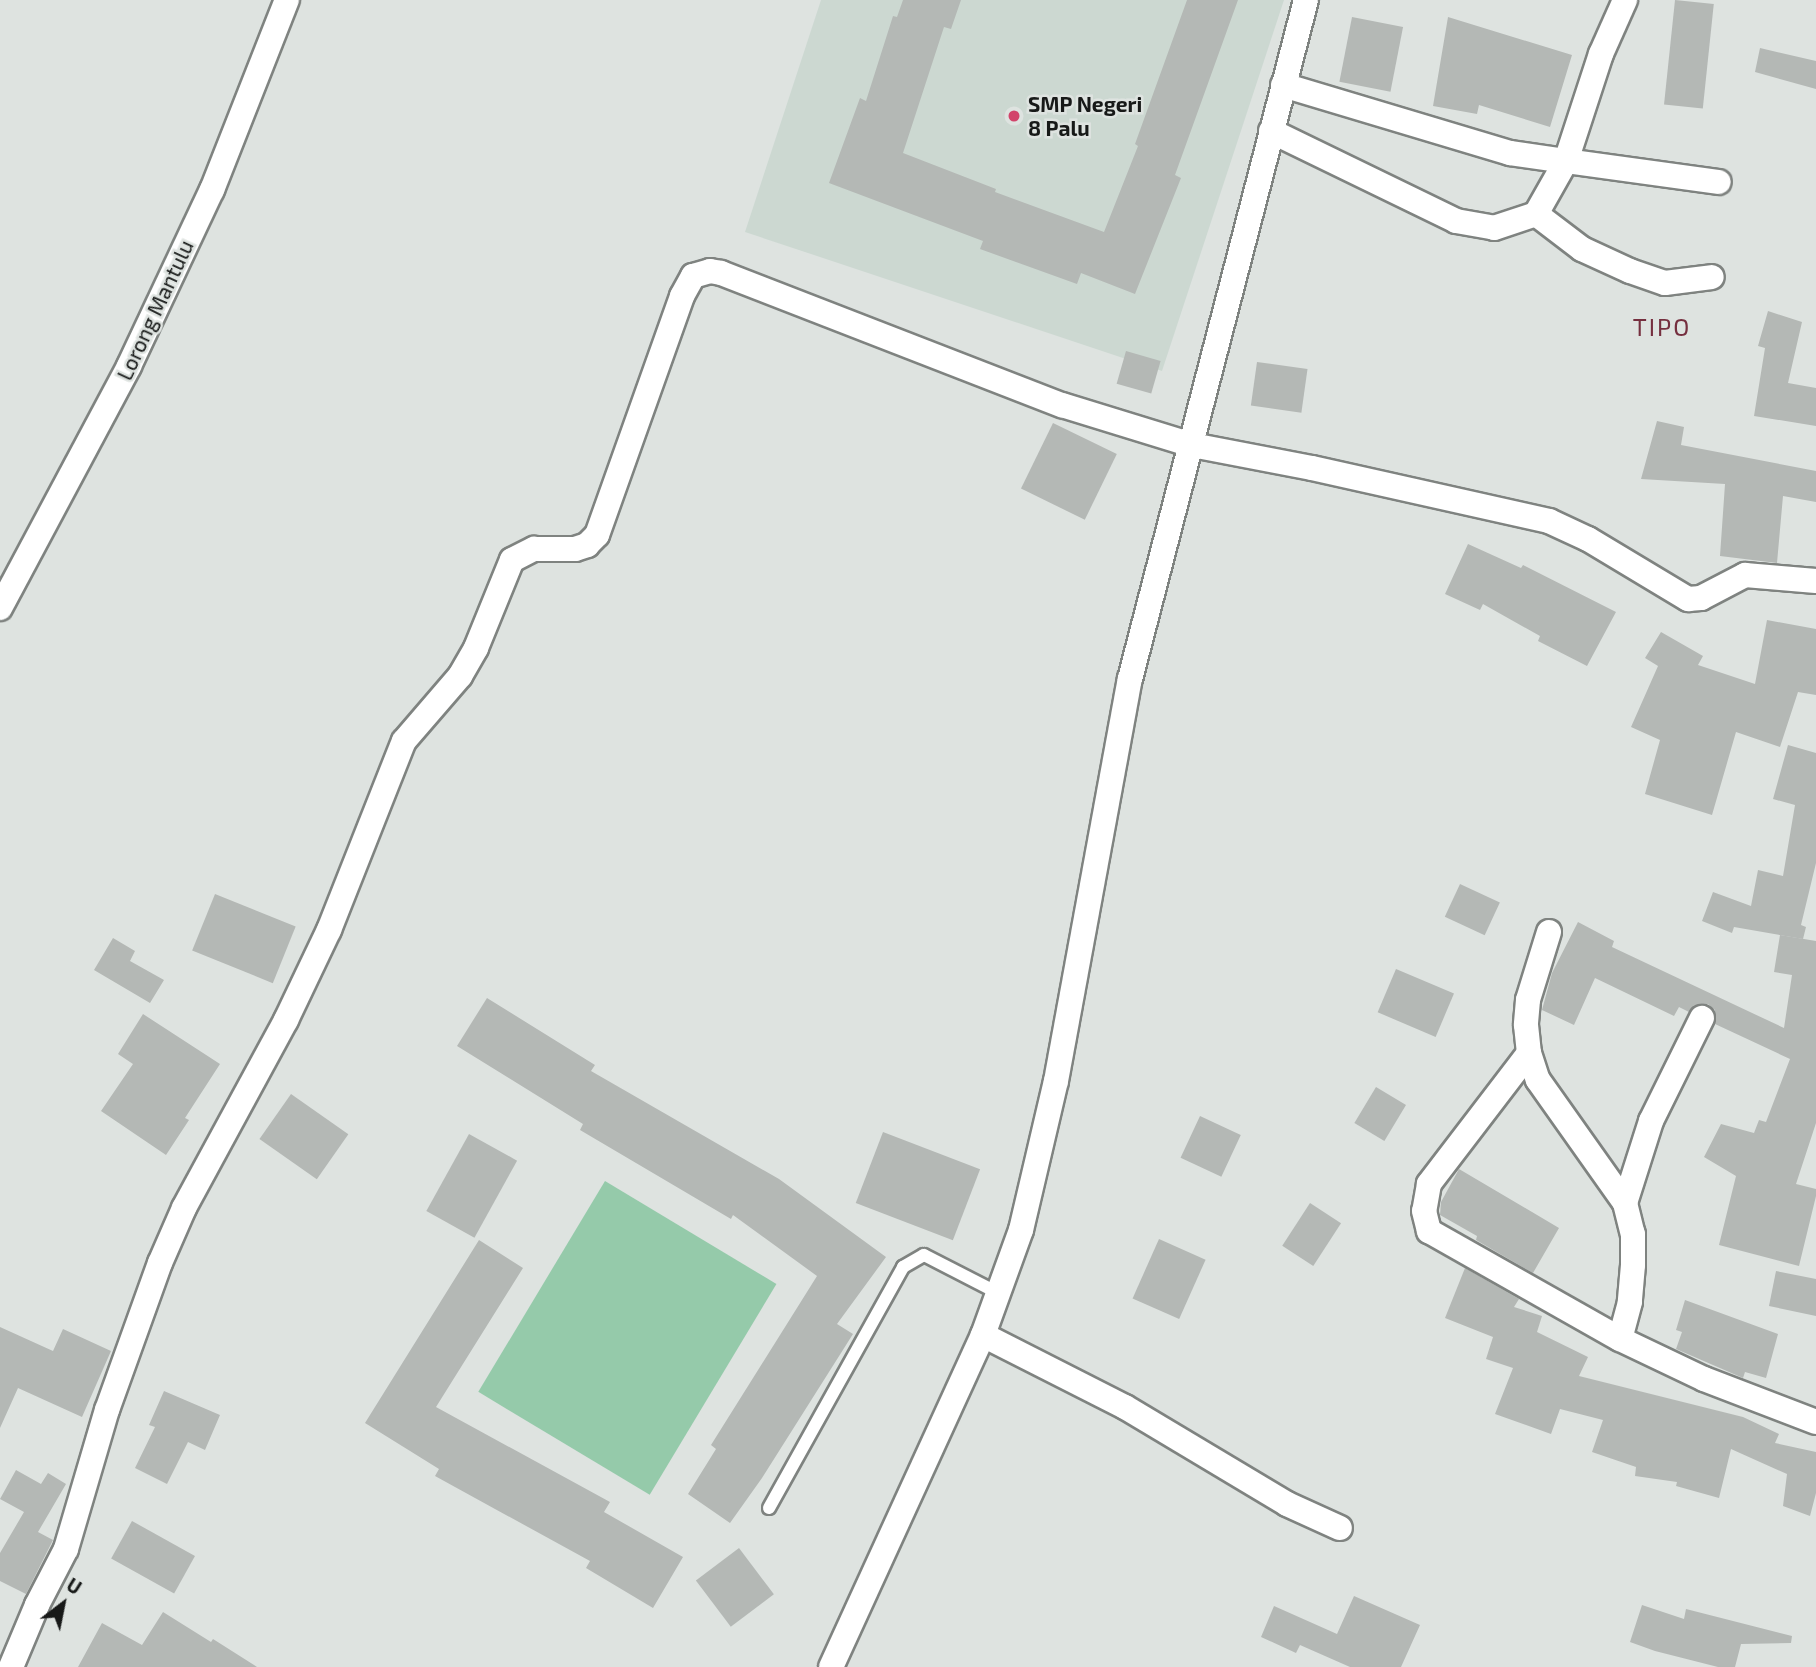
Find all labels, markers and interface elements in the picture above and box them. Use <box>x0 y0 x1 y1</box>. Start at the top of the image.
place label: SMP Negeri 8 Palu <box>1028 91 1143 141</box>
marker: SMP Negeri 8 Palu <box>1006 108 1022 124</box>
street label: Lorong Mantulu <box>112 236 198 384</box>
district label: TIPO <box>1633 313 1691 341</box>
north arrow <box>28 1569 98 1639</box>
text: U <box>63 1573 86 1599</box>

